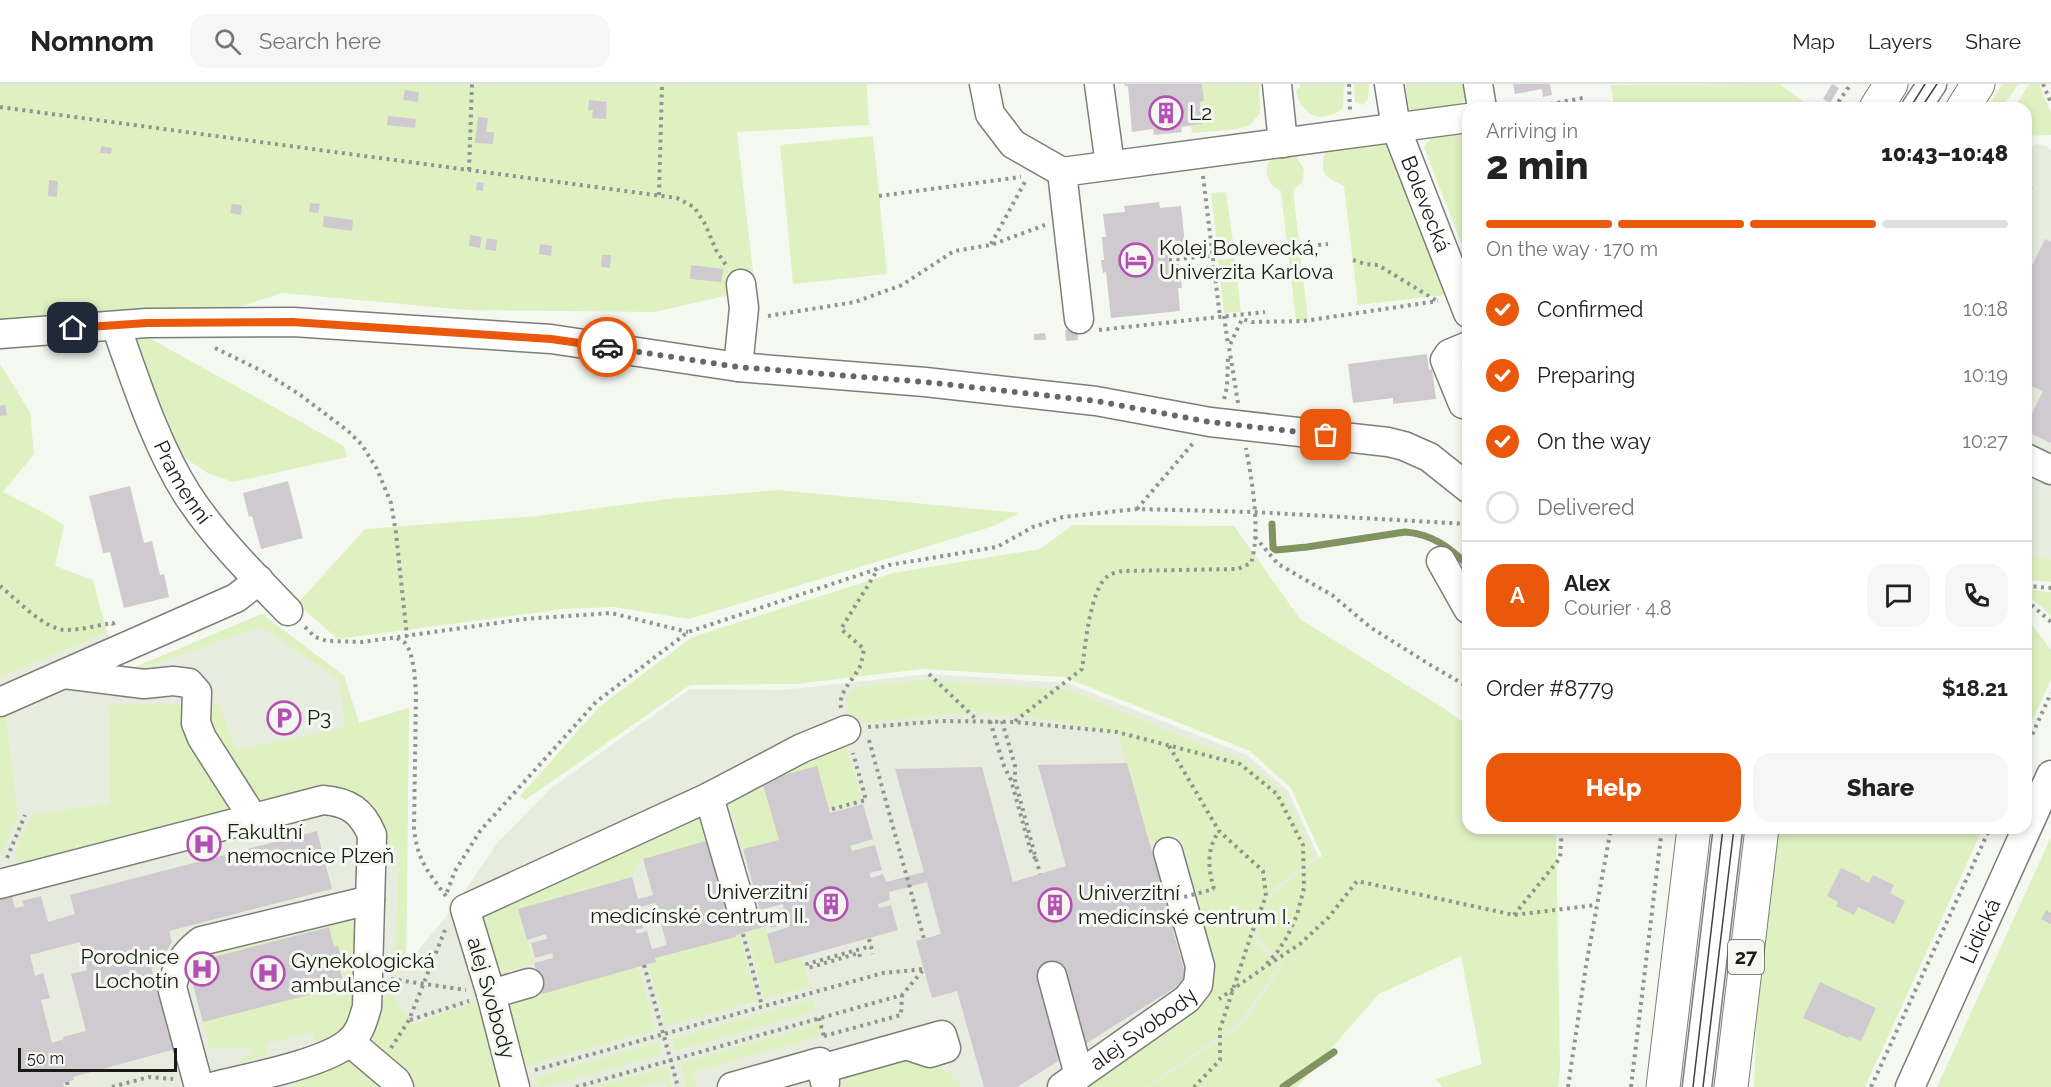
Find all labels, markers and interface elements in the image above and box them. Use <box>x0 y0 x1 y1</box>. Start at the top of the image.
search box <box>190 14 610 68</box>
text: Nomnom <box>30 25 154 58</box>
icon: search <box>211 25 244 58</box>
text: Search here <box>259 28 381 54</box>
text: Map <box>1792 29 1835 54</box>
text: Layers <box>1868 29 1932 54</box>
text: Share <box>1965 29 2021 54</box>
building icon: L2 <box>1148 95 1184 131</box>
place label: L2 <box>1189 100 1212 125</box>
text: Arriving in <box>1486 119 1578 143</box>
text: 10:43–10:48 <box>1881 140 2008 166</box>
text: 2 min <box>1486 142 1589 188</box>
street label: Bolevecká <box>1396 152 1456 256</box>
place label: Kolej Bolevecká, Univerzita Karlova <box>1159 235 1333 284</box>
text: On the way · 170 m <box>1486 237 1658 261</box>
hotel icon: Kolej Bolevecká, Univerzita Karlova <box>1118 242 1154 278</box>
icon: check <box>1486 293 1519 326</box>
text: Confirmed <box>1537 296 1644 322</box>
text: 10:18 <box>1963 297 2008 321</box>
pin <box>47 302 98 353</box>
icon: home <box>56 311 89 344</box>
courier <box>577 317 637 377</box>
icon: car <box>591 331 624 364</box>
icon: check <box>1486 359 1519 392</box>
text: Preparing <box>1537 362 1635 388</box>
text: 10:19 <box>1963 363 2008 387</box>
pin <box>1300 409 1351 460</box>
icon: bag <box>1309 418 1342 451</box>
icon: check <box>1486 425 1519 458</box>
text: On the way <box>1537 428 1651 454</box>
text: 10:27 <box>1962 429 2008 453</box>
street label: Pramenní <box>149 436 217 529</box>
text: Delivered <box>1537 494 1635 520</box>
button: chat <box>1867 564 1930 627</box>
button: phone <box>1945 564 2008 627</box>
text: Alex <box>1564 570 1610 596</box>
text: A <box>1510 582 1525 608</box>
text: Courier · 4.8 <box>1564 596 1672 620</box>
text: Order #8779 <box>1486 675 1614 701</box>
text: $18.21 <box>1942 675 2008 701</box>
parking icon: P3 <box>266 700 302 736</box>
place label: P3 <box>307 705 331 730</box>
button: Help <box>1486 753 1741 822</box>
button: Share <box>1753 753 2008 822</box>
place label: Fakultní nemocnice Plzeň <box>227 819 394 868</box>
hospital icon: Fakultní nemocnice Plzeň <box>186 826 222 862</box>
place label: Univerzitní medicínské centrum II. <box>590 879 808 928</box>
place label: Univerzitní medicínské centrum I. <box>1078 880 1291 929</box>
building icon: Univerzitní medicínské centrum II. <box>813 886 849 922</box>
building icon: Univerzitní medicínské centrum I. <box>1037 887 1073 923</box>
street label: Lidická <box>1954 895 2005 967</box>
street label: alej Svobody <box>462 934 521 1061</box>
road number: 27 <box>1728 940 1764 974</box>
place label: Porodnice Lochotín <box>80 944 179 993</box>
place label: Gynekologická ambulance <box>291 948 435 997</box>
hospital icon: Porodnice Lochotín <box>184 951 220 987</box>
hospital icon: Gynekologická ambulance <box>250 955 286 991</box>
street label: alej Svobody <box>1085 983 1202 1075</box>
scale bar <box>18 1045 177 1072</box>
text: 50 m <box>27 1049 64 1068</box>

